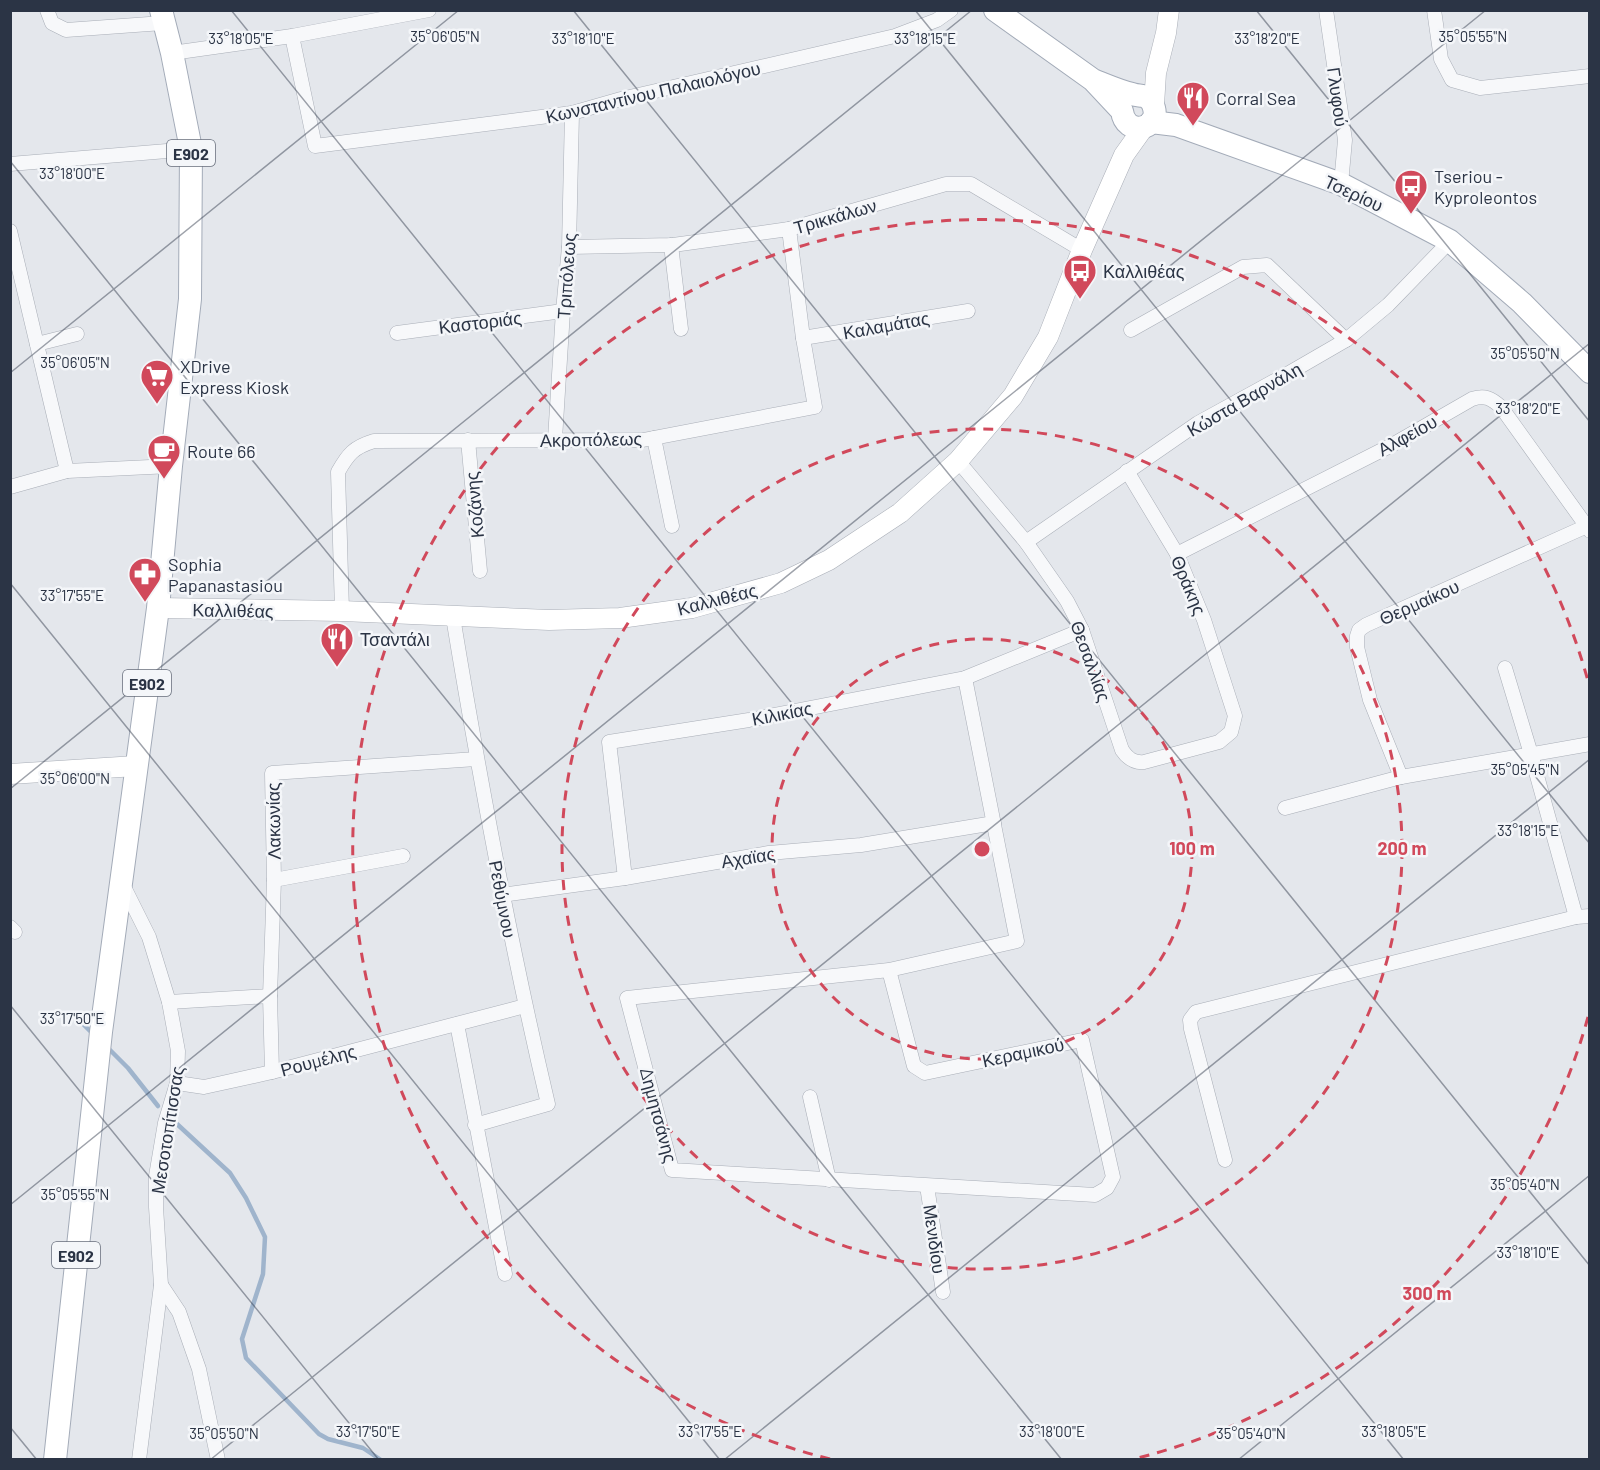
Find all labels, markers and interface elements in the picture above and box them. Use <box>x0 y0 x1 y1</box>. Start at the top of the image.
text: 35°06'05"N <box>410 27 480 45</box>
text: 35°05'55"N <box>1439 27 1507 45</box>
text: 33°18'05"E <box>208 29 274 47</box>
text: 33°18'10"E <box>552 29 614 47</box>
text: 33°18'15"E <box>894 29 956 47</box>
text: 33°18'20"E <box>1234 29 1300 47</box>
street label: Κωνσταντίνου Παλαιολόγου <box>544 57 762 127</box>
street label: Γλυφού <box>1323 66 1353 128</box>
restaurant icon: Corral Sea <box>1175 80 1211 127</box>
place label: Corral Sea <box>1216 87 1296 109</box>
road number: E902 <box>167 140 215 166</box>
text: 33°18'00"E <box>39 164 105 182</box>
place label: Tseriou - Kyproleontos <box>1434 165 1537 208</box>
bus stop icon: Tseriou - Kyproleontos <box>1393 168 1429 215</box>
street label: Τσερίου <box>1321 170 1387 216</box>
street label: Τρικκάλων <box>791 194 879 238</box>
street label: Τριπόλεως <box>552 232 580 320</box>
bus stop icon: Καλλιθέας <box>1062 253 1098 300</box>
place label: Καλλιθέας <box>1103 260 1185 282</box>
street label: Καστοριάς <box>437 306 523 338</box>
street label: Καλαμάτας <box>841 307 931 343</box>
text: 35°05'50"N <box>1490 344 1560 362</box>
text: 35°06'05"N <box>40 353 110 371</box>
place label: XDrive Express Kiosk <box>180 355 289 398</box>
street label: Κώστα Βαρνάλη <box>1183 357 1305 441</box>
supermarket icon: XDrive Express Kiosk <box>139 358 175 405</box>
text: 33°18'20"E <box>1495 399 1561 417</box>
street label: Αλφείου <box>1374 410 1440 460</box>
street label: Ακροπόλεως <box>540 427 643 451</box>
cafe icon: Route 66 <box>146 433 182 480</box>
place label: Route 66 <box>187 440 255 462</box>
street label: Κοζάνης <box>460 471 488 539</box>
street label: Θράκης <box>1167 552 1211 618</box>
place label: Sophia Papanastasiou <box>168 553 283 596</box>
pharmacy icon: Sophia Papanastasiou <box>127 556 163 603</box>
street label: Θερμαίκου <box>1376 575 1462 629</box>
street label: Καλλιθέας <box>675 578 759 620</box>
text: 33°17'55"E <box>40 586 104 604</box>
street label: Καλλιθέας <box>192 598 274 622</box>
street label: Θεσαλλίας <box>1066 617 1116 705</box>
restaurant icon: Τσαντάλι <box>319 621 355 668</box>
place label: Τσαντάλι <box>360 628 430 650</box>
road number: E902 <box>123 670 171 696</box>
street label: Κιλικίας <box>750 696 814 730</box>
text: 35°05'45"N <box>1490 760 1560 778</box>
text: 35°06'00"N <box>40 769 110 787</box>
street label: Λακωνίας <box>261 782 285 860</box>
text: 33°18'15"E <box>1497 821 1559 839</box>
text: 100 m <box>1169 837 1215 859</box>
text: 200 m <box>1377 837 1427 859</box>
centre of rings <box>972 839 992 859</box>
street label: Αχαϊας <box>720 842 777 872</box>
street label: Ρεθύμνου <box>485 858 521 940</box>
text: 33°17'50"E <box>40 1009 104 1027</box>
street label: Κεραμικού <box>980 1033 1066 1071</box>
street label: Ρουμέλης <box>278 1039 359 1081</box>
street label: Μεσοτοπίτισσας <box>146 1064 188 1195</box>
street label: Δημητσάνης <box>636 1065 682 1165</box>
text: 35°05'40"N <box>1490 1175 1560 1193</box>
text: 35°05'55"N <box>41 1185 109 1203</box>
street label: Μενιδίου <box>919 1203 951 1275</box>
road number: E902 <box>52 1242 100 1268</box>
text: 33°18'10"E <box>1497 1243 1559 1261</box>
text: 300 m <box>1403 1282 1451 1304</box>
text: 33°17'50"E <box>336 1422 400 1440</box>
text: 33°17'55"E <box>678 1422 742 1440</box>
text: 33°18'00"E <box>1019 1422 1085 1440</box>
text: 33°18'05"E <box>1361 1422 1427 1440</box>
text: 35°05'50"N <box>189 1424 259 1442</box>
text: 35°05'40"N <box>1216 1424 1286 1442</box>

